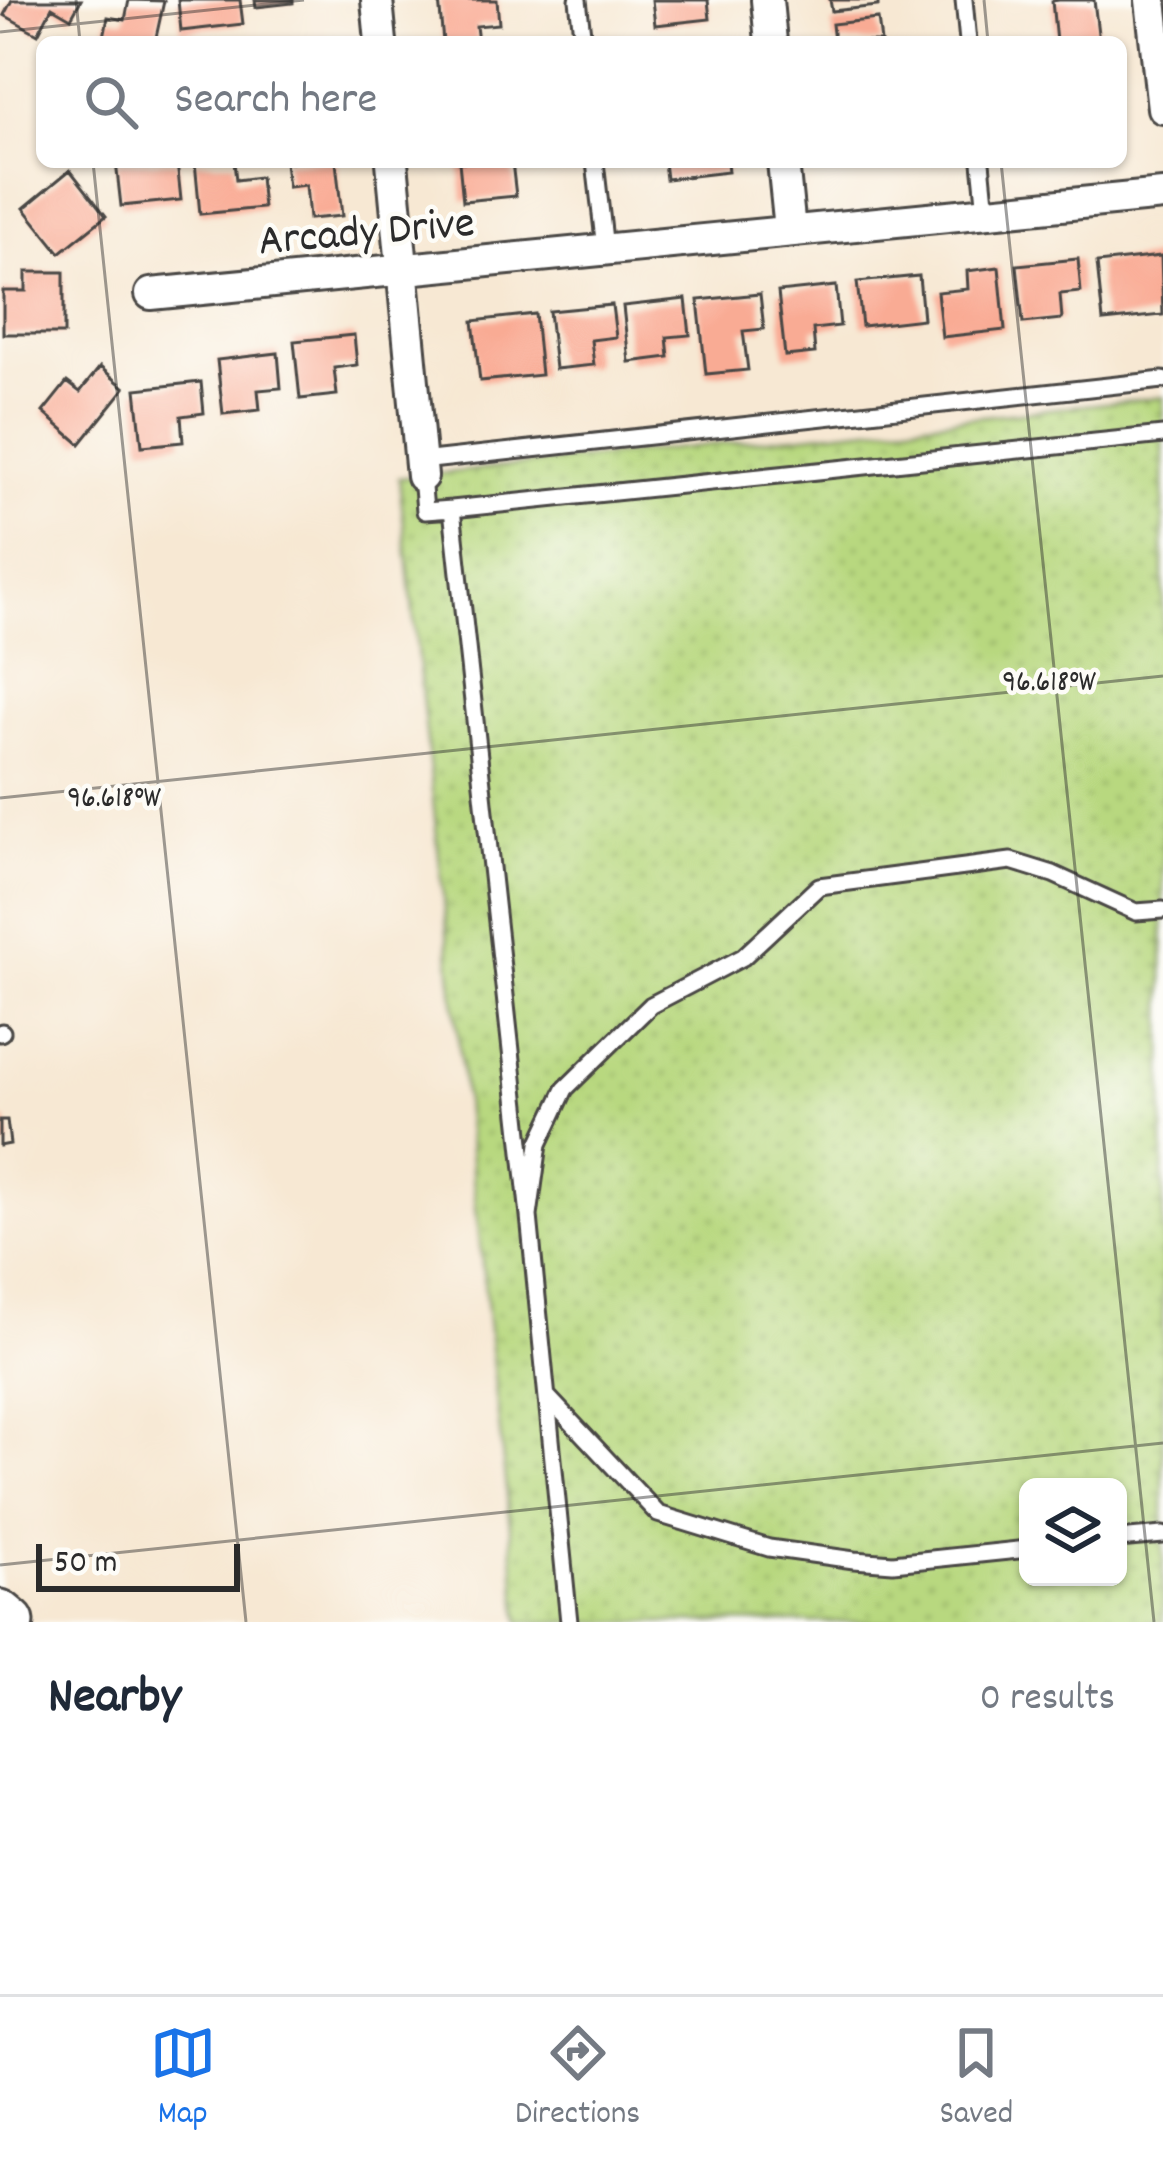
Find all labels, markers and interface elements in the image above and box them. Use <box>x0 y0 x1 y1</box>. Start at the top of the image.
search box <box>36 36 1127 168</box>
icon: search <box>78 69 144 135</box>
text: Search here <box>174 70 377 134</box>
street label: Arcady Drive <box>256 194 477 276</box>
text: 96.618°W <box>1002 663 1097 706</box>
text: 96.618°W <box>67 779 162 822</box>
map controls <box>1019 1478 1127 1586</box>
button: layers <box>1019 1478 1127 1586</box>
scale bar <box>36 1538 240 1591</box>
text: 50 m <box>54 1541 118 1588</box>
text: Nearby <box>48 1664 181 1736</box>
text: 0 results <box>980 1673 1115 1728</box>
tab: Map <box>150 2020 216 2139</box>
tab: Directions <box>515 2020 640 2139</box>
tab: Saved <box>940 2020 1013 2139</box>

